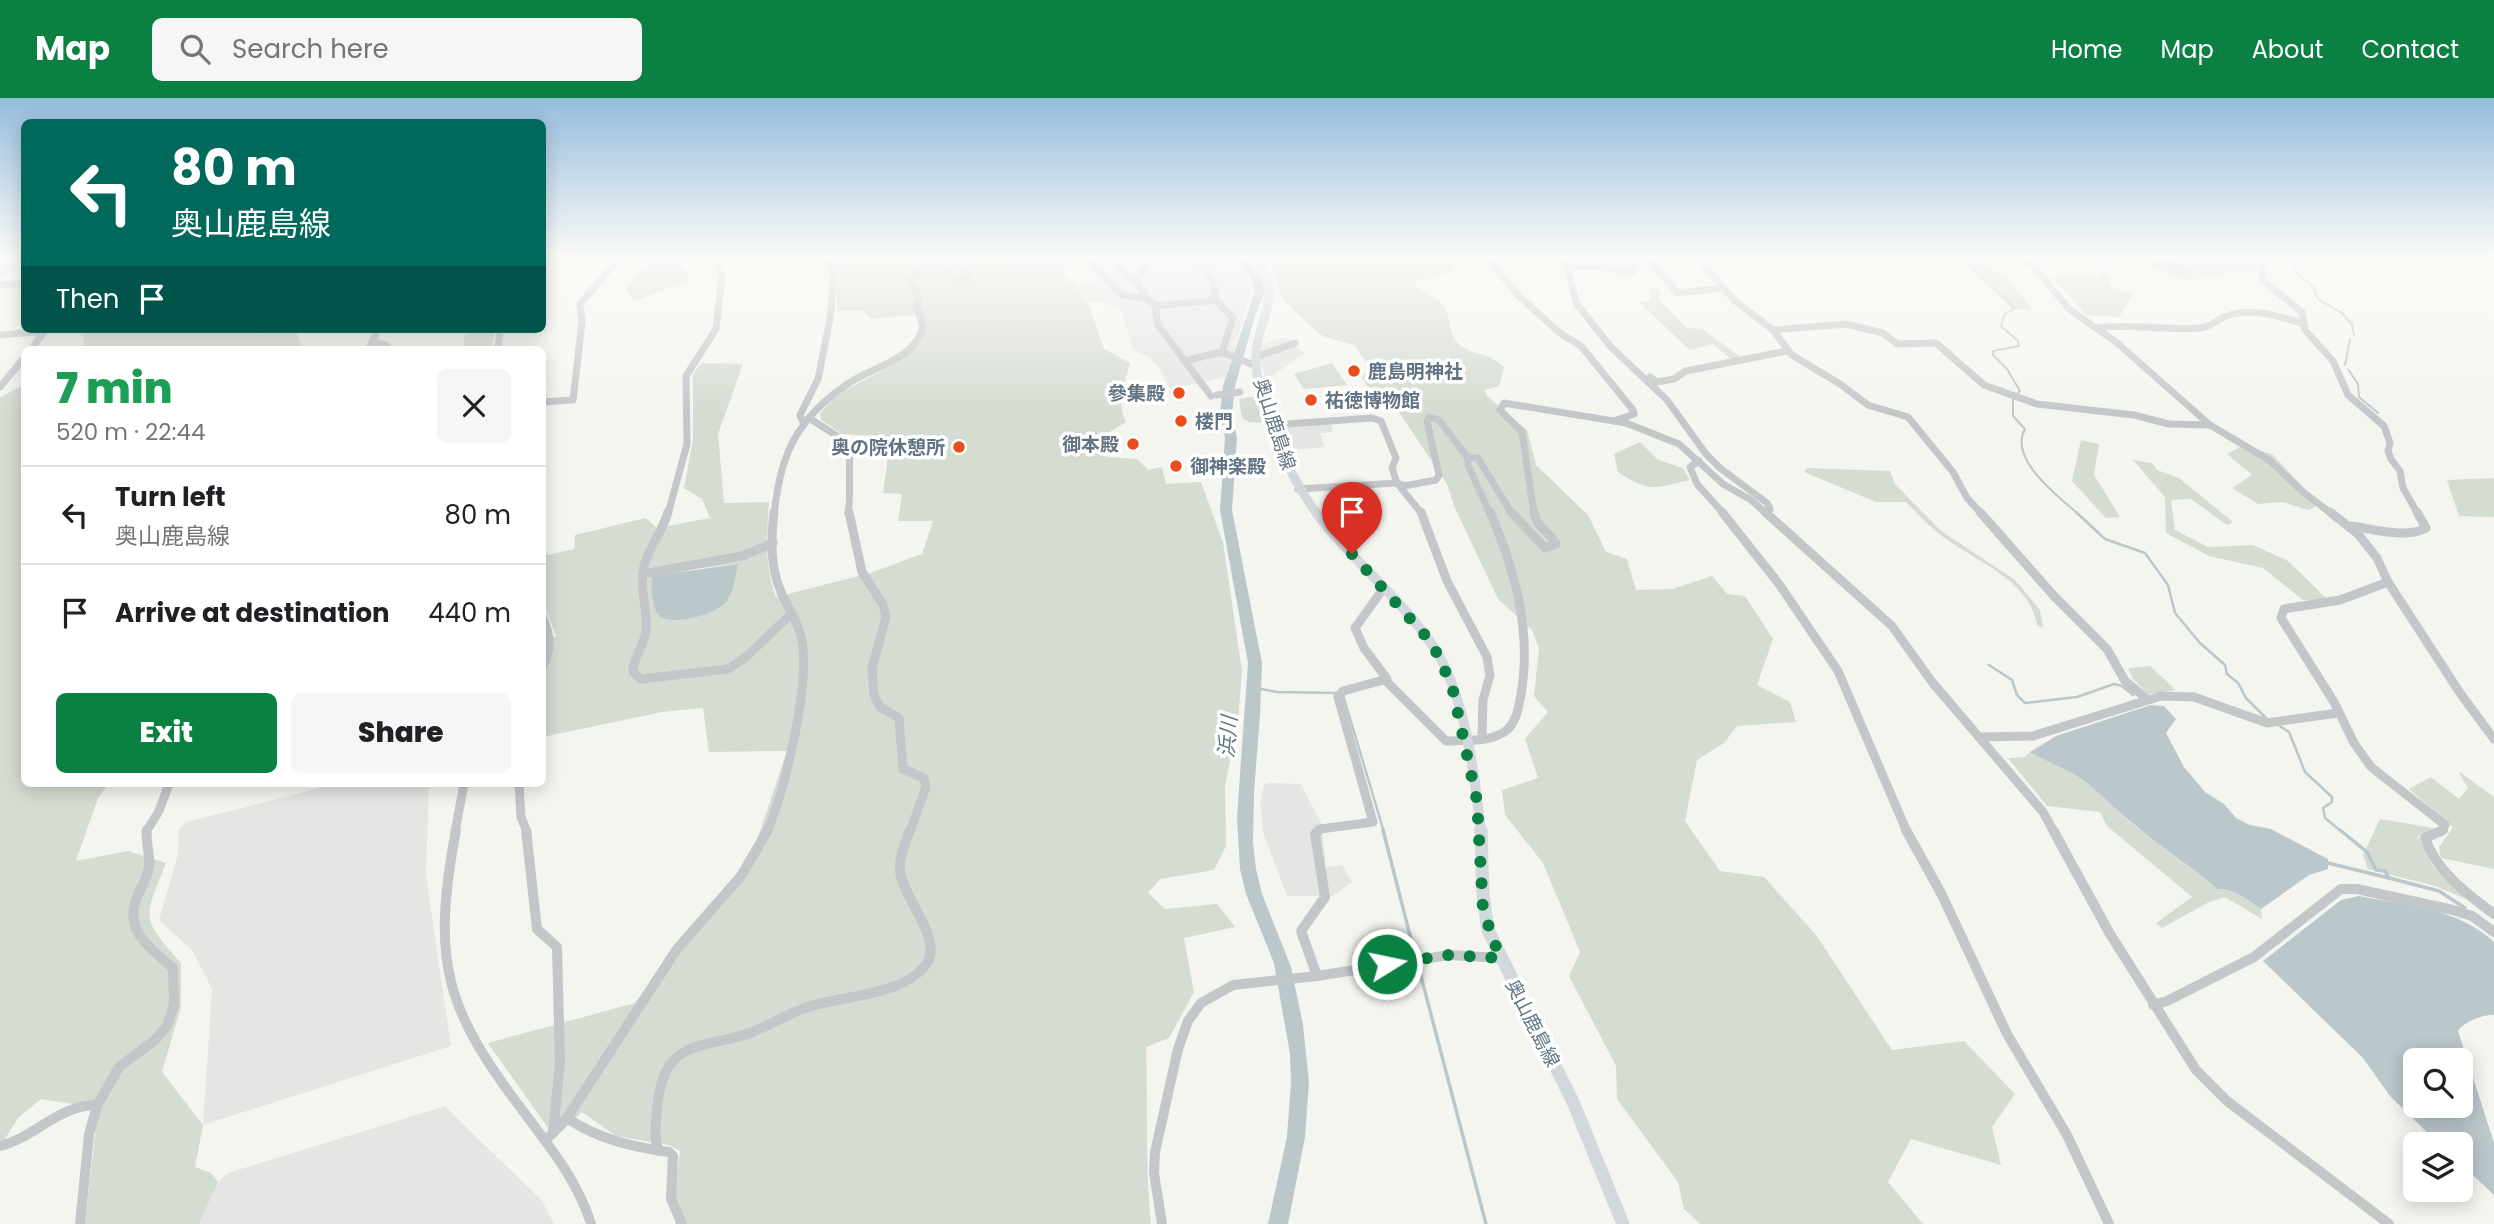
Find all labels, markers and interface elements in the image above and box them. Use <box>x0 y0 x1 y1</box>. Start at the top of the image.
search box <box>152 18 642 81</box>
text: Map <box>35 25 110 72</box>
icon: search <box>176 30 214 68</box>
text: Search here <box>232 31 389 67</box>
text: Home <box>2051 33 2123 66</box>
text: Map <box>2161 33 2214 66</box>
text: About <box>2252 33 2323 66</box>
text: Contact <box>2361 33 2459 66</box>
text: 80 m <box>171 134 297 202</box>
icon: left <box>56 147 147 238</box>
text: 奥山鹿島線 <box>171 201 331 246</box>
icon: arrive <box>133 280 171 318</box>
text: Then <box>56 281 119 317</box>
place label: 鹿島明神社 <box>1368 358 1463 385</box>
text: 7 min <box>56 359 173 418</box>
marker: 鹿島明神社 <box>1346 363 1362 379</box>
button: close <box>437 369 511 443</box>
street label: 奥山鹿島線 <box>1247 375 1302 474</box>
place label: 參集殿 <box>1108 380 1165 407</box>
marker: 參集殿 <box>1171 385 1187 401</box>
place label: 祐徳博物館 <box>1325 387 1420 414</box>
marker: 祐徳博物館 <box>1303 392 1319 408</box>
place label: 楼門 <box>1195 408 1233 435</box>
marker: 楼門 <box>1173 413 1189 429</box>
text: 520 m · 22:44 <box>56 416 205 448</box>
place label: 御本殿 <box>1062 431 1119 458</box>
place label: 奥の院休憩所 <box>831 434 945 461</box>
marker: 御本殿 <box>1125 436 1141 452</box>
marker: 奥の院休憩所 <box>951 439 967 455</box>
place label: 御神楽殿 <box>1190 453 1266 480</box>
marker: 御神楽殿 <box>1168 458 1184 474</box>
text: Turn left <box>115 479 226 515</box>
pin <box>1322 482 1382 554</box>
icon: arrive <box>1333 493 1371 531</box>
icon: left <box>56 496 94 534</box>
text: 80 m <box>445 497 511 533</box>
text: 奥山鹿島線 <box>115 520 230 552</box>
icon: arrive <box>56 594 94 632</box>
text: Arrive at destination <box>115 595 390 631</box>
text: 440 m <box>428 595 511 631</box>
button: Exit <box>56 693 277 773</box>
button: Share <box>291 693 511 773</box>
water label: 浜川 <box>1211 713 1244 759</box>
position arrow <box>1350 927 1424 1001</box>
street label: 奥山鹿島線 <box>1499 975 1566 1072</box>
map controls <box>2403 1048 2473 1202</box>
button: search <box>2403 1048 2473 1118</box>
button: layers <box>2403 1132 2473 1202</box>

